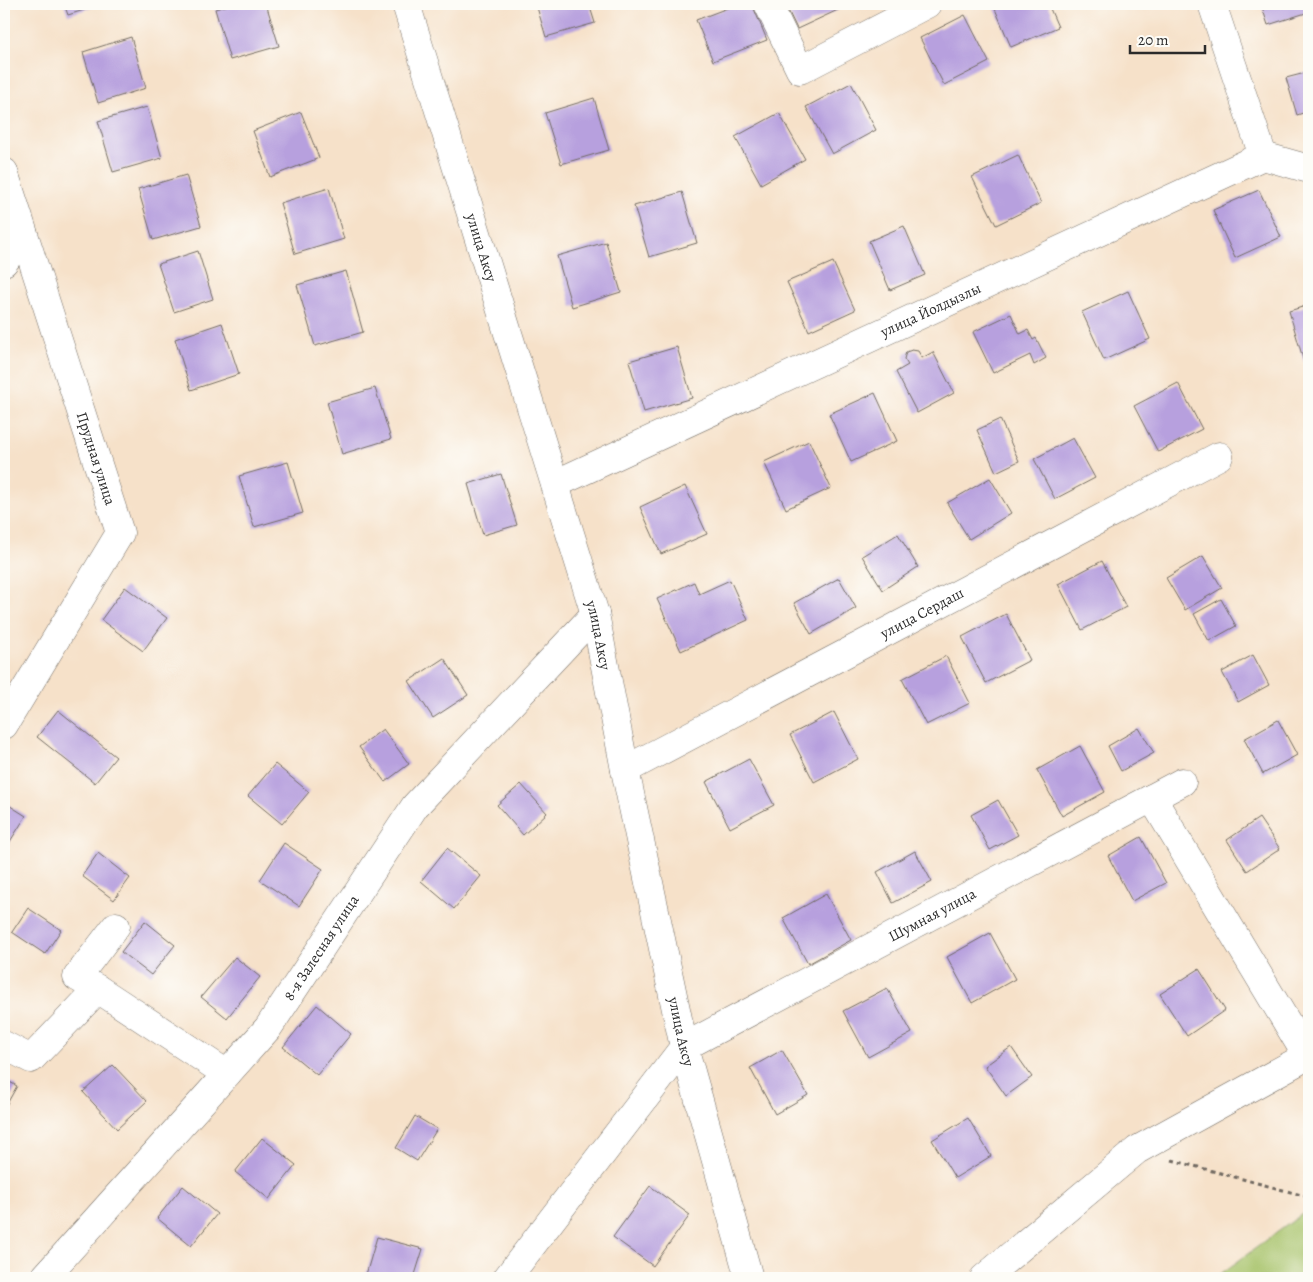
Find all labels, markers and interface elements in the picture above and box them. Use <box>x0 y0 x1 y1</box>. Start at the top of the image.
scale bar <box>1130 22 1206 54</box>
text: 20 m <box>1138 30 1169 50</box>
street label: улица Аксу <box>461 210 502 284</box>
street label: улица Йолдызлы <box>876 278 984 342</box>
street label: Прудная улица <box>72 409 120 508</box>
street label: улица Сердаш <box>876 583 967 644</box>
street label: улица Аксу <box>581 597 616 672</box>
street label: Шумная улица <box>885 883 979 947</box>
street label: 8-я Залесная улица <box>279 891 363 1004</box>
street label: улица Аксу <box>663 994 699 1069</box>

